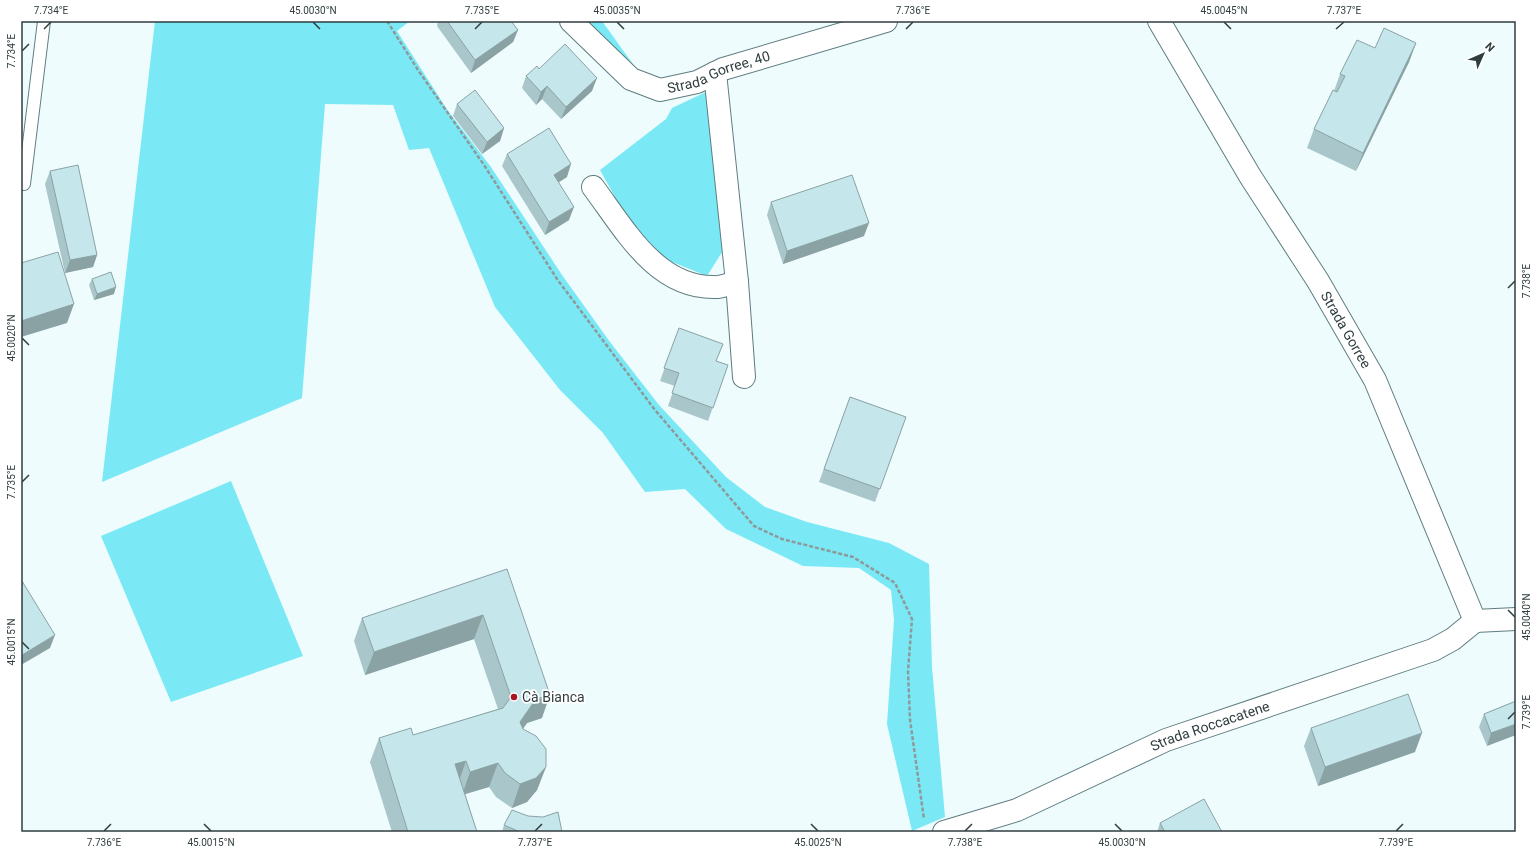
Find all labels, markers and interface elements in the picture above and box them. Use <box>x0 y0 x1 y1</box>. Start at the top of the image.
text: 7.734°E <box>34 5 69 16</box>
text: 45.0030°N <box>289 5 337 16</box>
text: 7.735°E <box>465 5 500 16</box>
text: 45.0035°N <box>593 5 641 16</box>
text: 7.736°E <box>896 5 931 16</box>
text: 45.0045°N <box>1200 5 1248 16</box>
text: 7.737°E <box>1327 5 1362 16</box>
text: 7.734°E <box>6 33 17 68</box>
north arrow <box>1463 34 1503 74</box>
text: N <box>1482 40 1497 55</box>
street label: Strada Gorree, 40 <box>666 48 772 96</box>
text: 7.738°E <box>1521 263 1532 298</box>
street label: Strada Gorree <box>1318 288 1374 371</box>
text: 45.0020°N <box>6 314 17 362</box>
text: 7.735°E <box>6 464 17 499</box>
text: 45.0040°N <box>1521 593 1532 641</box>
text: 45.0015°N <box>6 618 17 666</box>
place label: Cà Bianca <box>522 689 585 705</box>
marker: Cà Bianca <box>509 692 519 702</box>
text: 7.739°E <box>1521 694 1532 729</box>
street label: Strada Roccacatene <box>1148 698 1272 754</box>
text: 7.736°E <box>87 837 122 848</box>
text: 45.0015°N <box>187 837 235 848</box>
text: 7.737°E <box>518 837 553 848</box>
text: 45.0025°N <box>794 837 842 848</box>
text: 7.738°E <box>948 837 983 848</box>
text: 45.0030°N <box>1098 837 1146 848</box>
text: 7.739°E <box>1379 837 1414 848</box>

